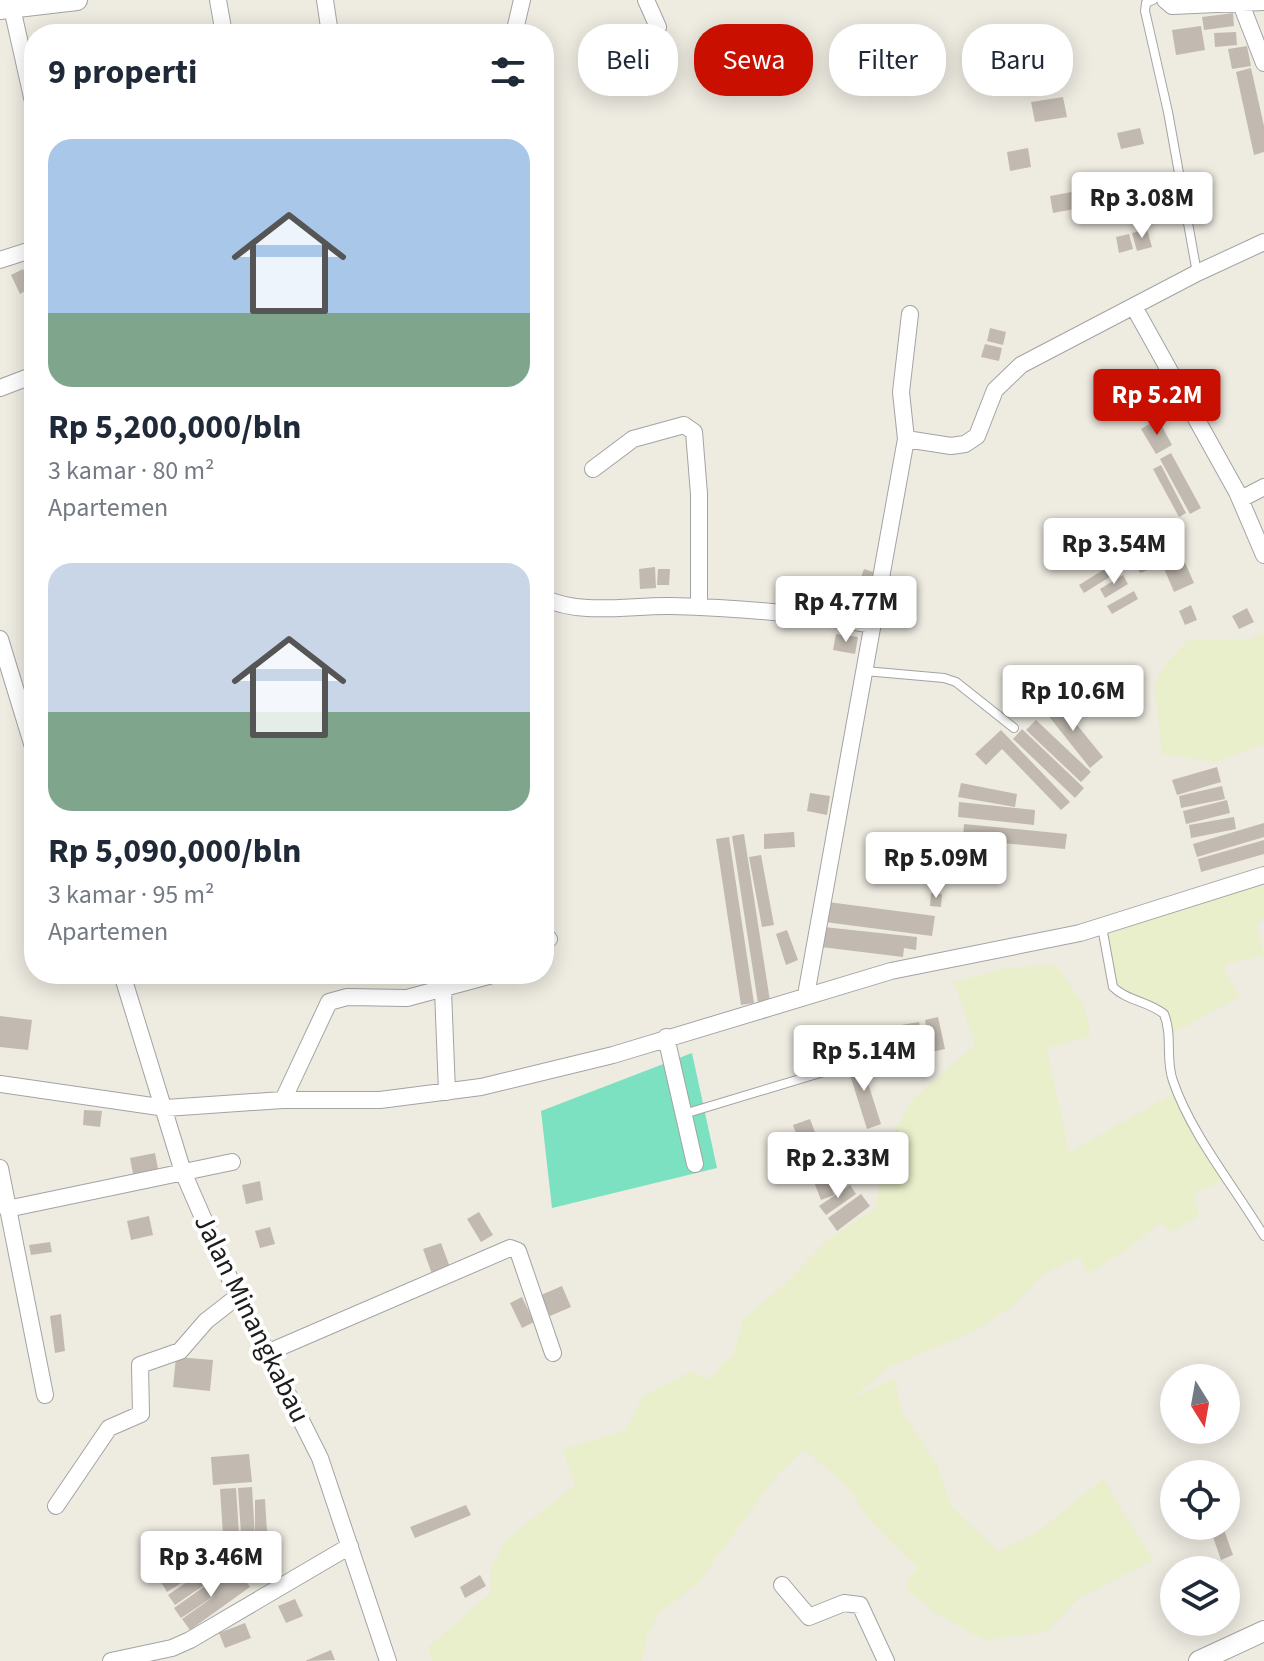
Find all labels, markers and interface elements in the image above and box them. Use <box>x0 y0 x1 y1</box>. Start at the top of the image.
chip: Beli <box>578 24 678 96</box>
chip: Sewa <box>694 24 813 96</box>
chip: Filter <box>829 24 946 96</box>
chip: Baru <box>962 24 1073 96</box>
text: 9 properti <box>48 48 197 97</box>
icon: filters <box>486 50 530 94</box>
pin: Rp 3.08M <box>1059 172 1225 240</box>
text: Rp 3.08M <box>1090 179 1194 216</box>
icon: home <box>217 191 361 335</box>
pin: Rp 5.2M <box>1083 369 1231 437</box>
text: Rp 5.2M <box>1111 376 1203 413</box>
text: Rp 5,200,000/bln <box>48 403 301 452</box>
text: 3 kamar · 80 m² <box>48 452 215 489</box>
text: Apartemen <box>48 489 168 526</box>
pin: Rp 3.54M <box>1031 518 1197 586</box>
text: Rp 3.54M <box>1062 525 1166 562</box>
pin: Rp 4.77M <box>763 576 929 644</box>
text: Rp 4.77M <box>794 583 898 620</box>
icon: home <box>217 615 361 759</box>
pin: Rp 10.6M <box>990 665 1156 733</box>
text: Rp 10.6M <box>1021 672 1125 709</box>
text: Rp 5,090,000/bln <box>48 827 301 876</box>
pin: Rp 5.09M <box>853 832 1019 900</box>
text: Rp 5.09M <box>884 839 988 876</box>
text: 3 kamar · 95 m² <box>48 876 215 913</box>
text: Apartemen <box>48 913 168 950</box>
pin: Rp 5.14M <box>781 1025 947 1093</box>
text: Rp 5.14M <box>812 1032 916 1069</box>
pin: Rp 2.33M <box>755 1132 921 1200</box>
text: Rp 2.33M <box>786 1139 890 1176</box>
street label: Jalan Minangkabau <box>184 1207 320 1430</box>
north arrow <box>1160 1364 1240 1444</box>
map controls <box>1160 1364 1240 1636</box>
button: locate <box>1160 1460 1240 1540</box>
pin: Rp 3.46M <box>128 1531 294 1599</box>
text: Rp 3.46M <box>159 1538 263 1575</box>
button: layers <box>1160 1556 1240 1636</box>

